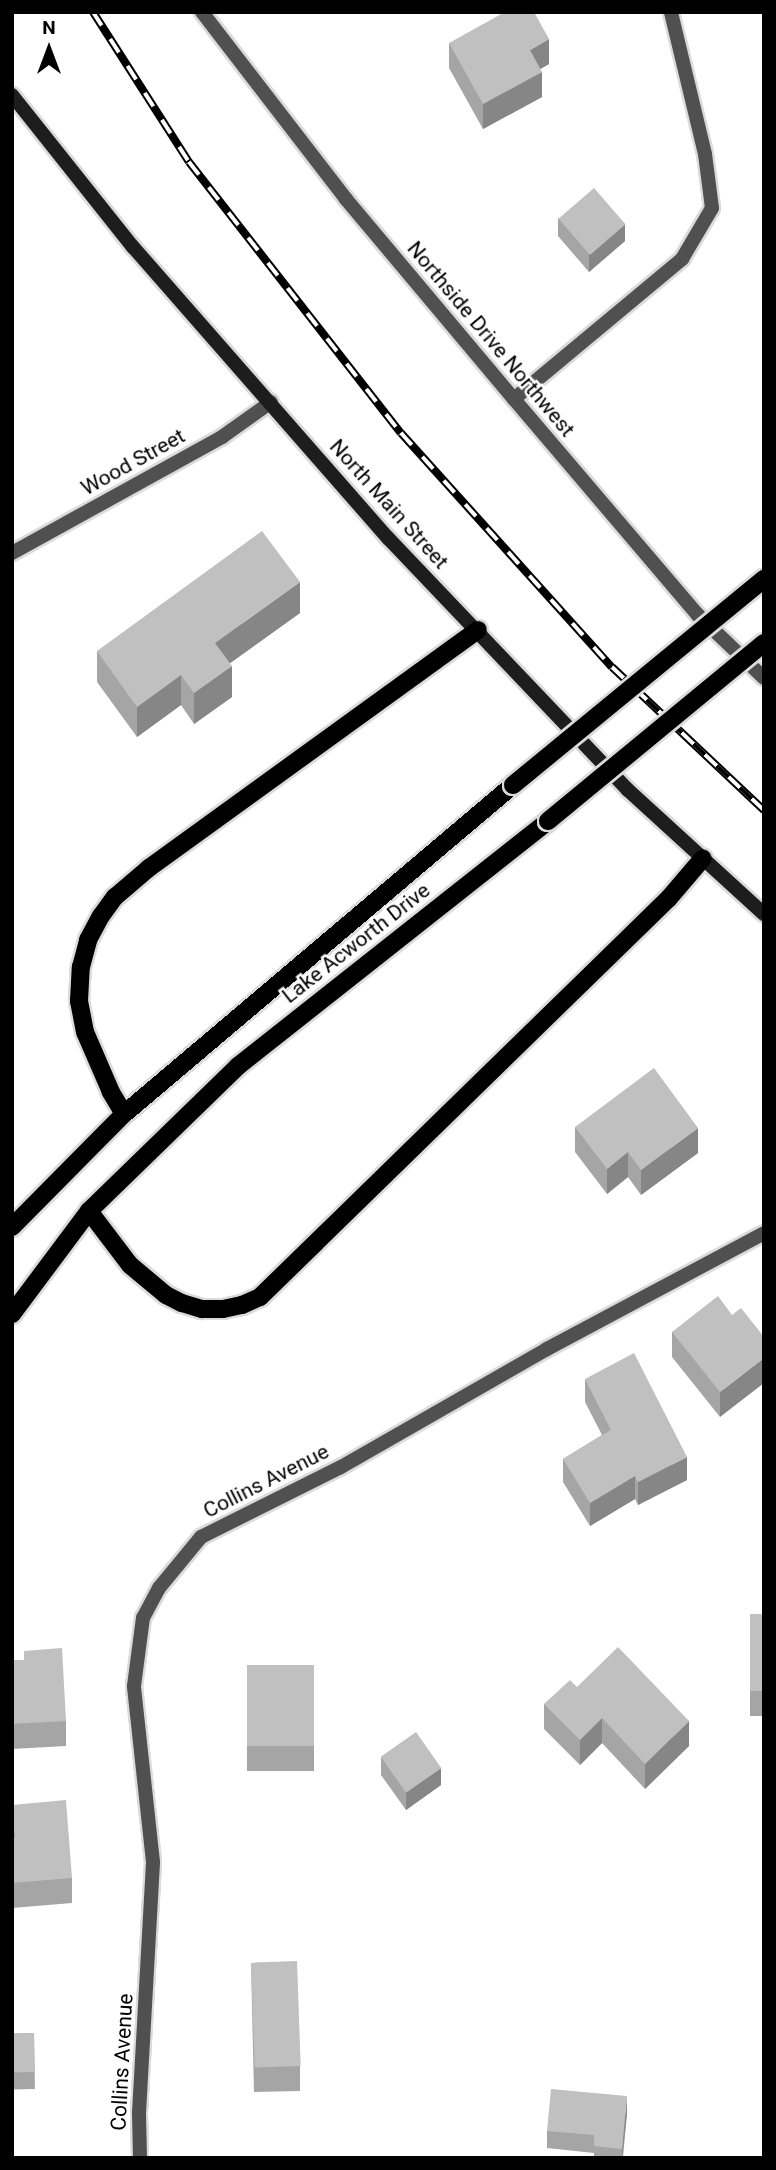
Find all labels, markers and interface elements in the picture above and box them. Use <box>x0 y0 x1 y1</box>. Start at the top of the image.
north arrow <box>14 14 84 84</box>
text: N <box>42 16 56 39</box>
street label: Northside Drive Northwest <box>402 236 580 442</box>
street label: Wood Street <box>77 423 189 501</box>
street label: North Main Street <box>324 434 454 574</box>
street label: Lake Acworth Drive <box>277 878 435 1008</box>
street label: Collins Avenue <box>199 1439 333 1523</box>
street label: Collins Avenue <box>106 1993 138 2131</box>

